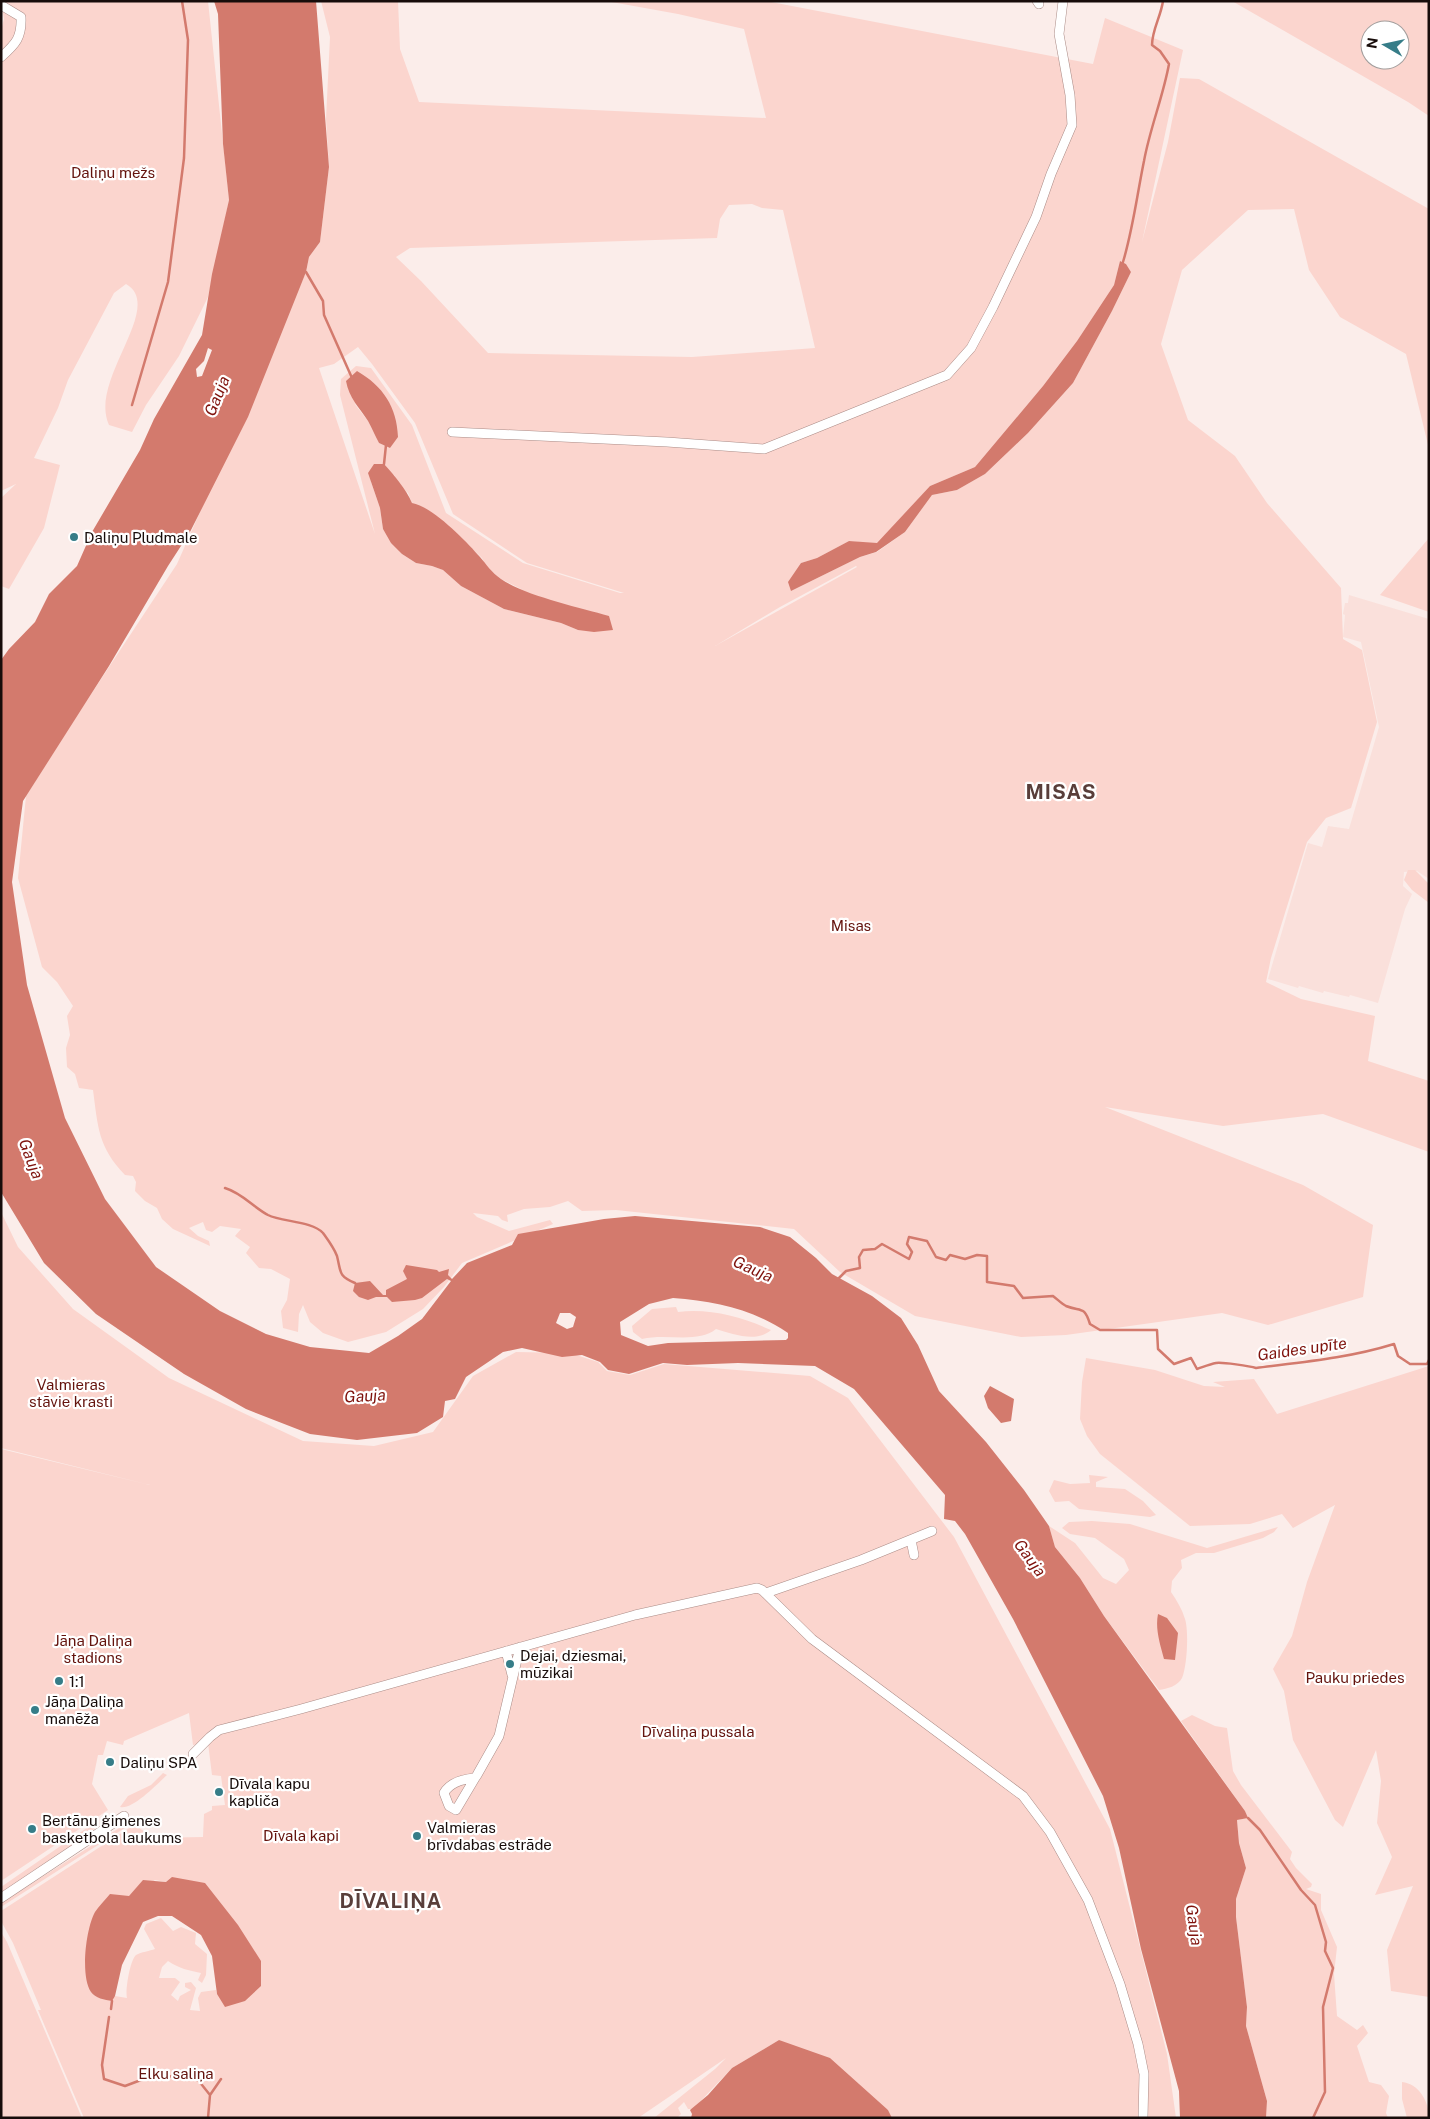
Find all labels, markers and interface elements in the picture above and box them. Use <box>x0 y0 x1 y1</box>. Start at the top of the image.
north arrow <box>1360 20 1410 70</box>
text: N <box>1363 36 1381 50</box>
park label: Daliņu mežs <box>71 164 155 181</box>
water label: Gauja <box>200 373 234 419</box>
place label: Daliņu Pludmale <box>84 529 198 546</box>
marker: Daliņu Pludmale <box>68 531 80 543</box>
district label: MISAS <box>1025 780 1097 804</box>
park label: Misas <box>831 917 871 934</box>
water label: Gauja <box>15 1136 47 1182</box>
water label: Gauja <box>730 1252 776 1286</box>
water label: Gaides upīte <box>1256 1333 1348 1365</box>
park label: Valmieras stāvie krasti <box>29 1376 113 1410</box>
water label: Gauja <box>344 1385 386 1407</box>
water label: Gauja <box>1010 1536 1050 1580</box>
park label: Jāņa Daliņa stadions <box>54 1632 132 1666</box>
place label: Dejai, dziesmai, mūzikai <box>520 1647 626 1681</box>
marker: Dejai, dziesmai, mūzikai <box>504 1658 516 1670</box>
park label: Pauku priedes <box>1305 1669 1405 1686</box>
place label: 1:1 <box>69 1673 85 1690</box>
marker: 1:1 <box>53 1675 65 1687</box>
place label: Jāņa Daliņa manēža <box>45 1693 124 1727</box>
marker: Jāņa Daliņa manēža <box>29 1704 41 1716</box>
park label: Dīvaliņa pussala <box>641 1723 755 1740</box>
place label: Daliņu SPA <box>120 1754 198 1771</box>
marker: Daliņu SPA <box>104 1756 116 1768</box>
place label: Dīvala kapu kapliča <box>229 1775 310 1809</box>
marker: Dīvala kapu kapliča <box>213 1786 225 1798</box>
place label: Bertānu ģimenes basketbola laukums <box>42 1812 182 1846</box>
place label: Valmieras brīvdabas estrāde <box>427 1819 552 1853</box>
marker: Bertānu ģimenes basketbola laukums <box>26 1823 38 1835</box>
park label: Dīvala kapi <box>263 1827 339 1844</box>
marker: Valmieras brīvdabas estrāde <box>411 1830 423 1842</box>
district label: DĪVALIŅA <box>340 1889 442 1913</box>
water label: Gauja <box>1182 1903 1206 1947</box>
park label: Elku saliņa <box>138 2065 214 2082</box>

